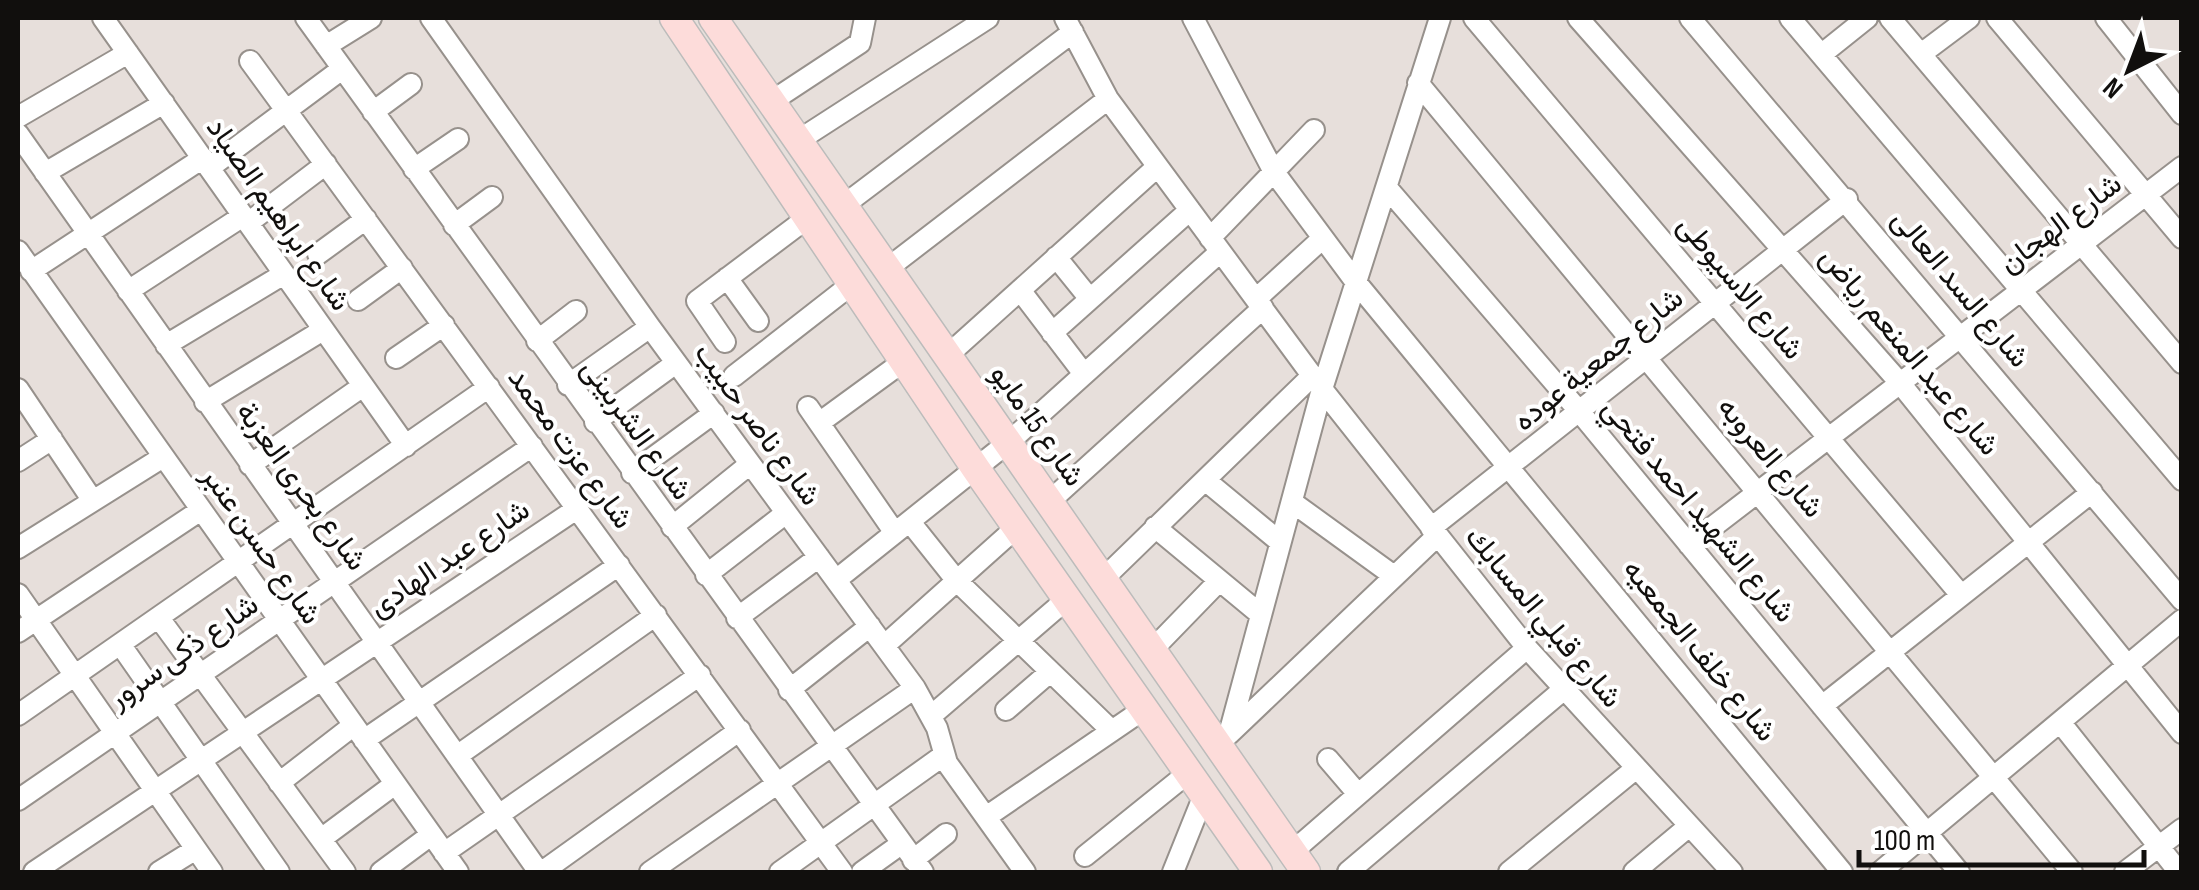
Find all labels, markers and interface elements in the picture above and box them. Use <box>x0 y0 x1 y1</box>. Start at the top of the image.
north arrow <box>2079 20 2179 120</box>
text: N <box>2097 70 2130 105</box>
street label: شارع ابراهيم الصياد <box>197 111 358 319</box>
street label: شارع الهجان <box>1992 166 2130 282</box>
street label: شارع السد العالى <box>1883 202 2037 376</box>
street label: شارع الاسيوطى <box>1669 208 1811 368</box>
street label: شارع عبد المنعم رياض <box>1811 240 2007 464</box>
street label: شارع جمعية عوده <box>1506 280 1691 440</box>
street label: شارع ناصر حبيب <box>685 336 828 514</box>
street label: شارع الشربينى <box>572 352 700 508</box>
street label: شارع 15 مايو <box>981 358 1092 494</box>
street label: شارع عزت محمد <box>499 361 641 537</box>
street label: شارع العروبه <box>1709 390 1831 526</box>
street label: شارع الشهيد احمد فتحي <box>1590 391 1803 633</box>
street label: شارع بحرى العزبة <box>227 395 375 579</box>
street label: شارع حسن عنبر <box>192 459 329 632</box>
street label: شارع عبد الهادى <box>362 492 537 627</box>
street label: شارع قبلي المسابك <box>1453 520 1629 719</box>
street label: شارع خلف الجمعيه <box>1614 552 1784 750</box>
street label: شارع ذكى سرور <box>101 587 266 718</box>
scale bar <box>1859 805 2144 867</box>
text: 100 m <box>1874 823 1935 859</box>

